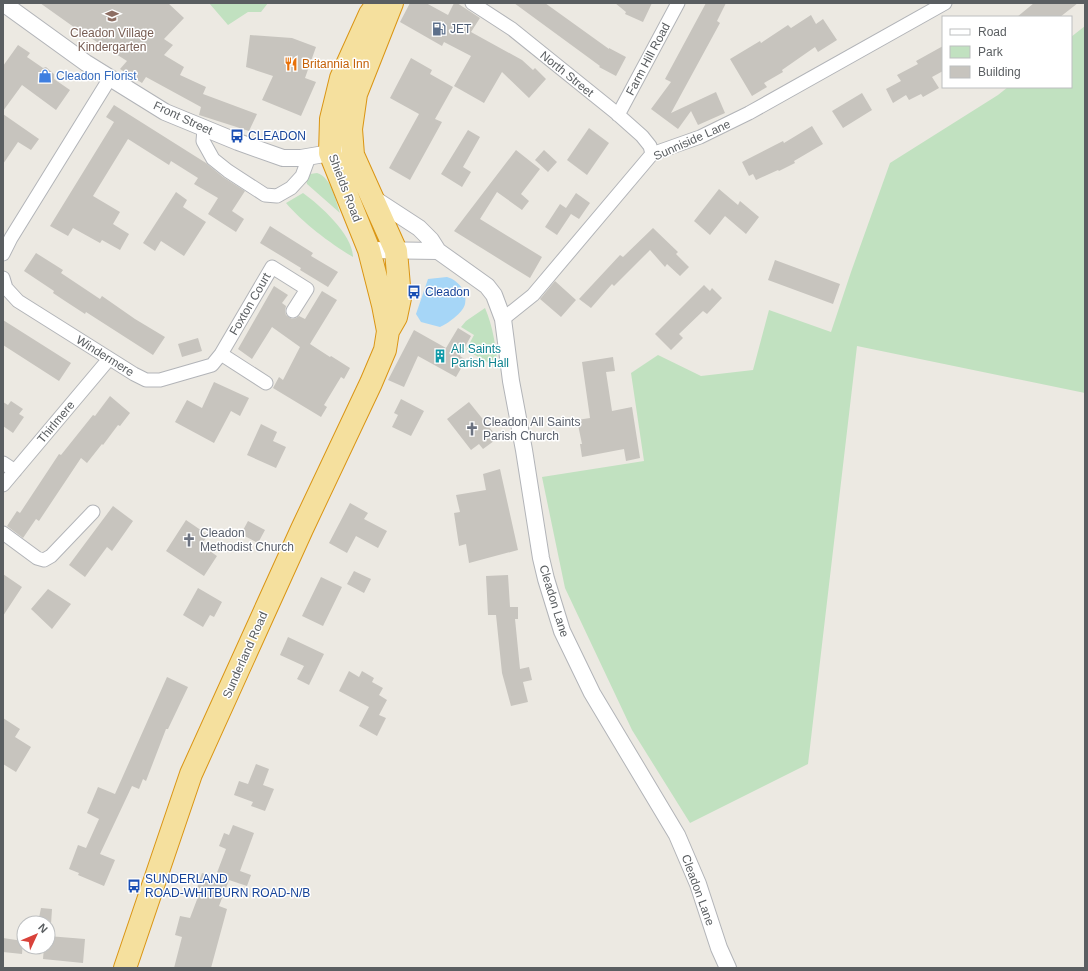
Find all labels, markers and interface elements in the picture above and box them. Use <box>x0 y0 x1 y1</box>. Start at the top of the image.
school or university icon: Cleadon Village Kindergarten <box>104 8 120 24</box>
legend <box>942 16 1072 88</box>
street label: Farm Hill Road <box>623 20 673 98</box>
fuel station icon: JET <box>431 21 447 37</box>
place label: JET <box>450 22 472 36</box>
text: Road <box>978 25 1007 39</box>
place label: Cleadon Village Kindergarten <box>70 26 154 54</box>
text: Park <box>978 45 1004 59</box>
street label: North Street <box>537 48 597 100</box>
restaurant icon: Britannia Inn <box>283 56 299 72</box>
place label: Britannia Inn <box>302 57 369 71</box>
text: Building <box>978 65 1021 79</box>
shop icon: Cleadon Florist <box>37 68 53 84</box>
place label: Cleadon Florist <box>56 69 137 83</box>
street label: Front Street <box>151 98 215 138</box>
street label: Sunniside Lane <box>651 117 733 163</box>
bus stop icon: CLEADON <box>229 128 245 144</box>
place label: CLEADON <box>248 129 306 143</box>
street label: Shields Road <box>326 152 364 224</box>
street label: Foxton Court <box>227 270 274 338</box>
bus stop icon: Cleadon <box>406 284 422 300</box>
place label: Cleadon <box>425 285 470 299</box>
street label: Windermere <box>74 333 137 379</box>
place label: All Saints Parish Hall <box>451 342 509 370</box>
building icon: All Saints Parish Hall <box>432 348 448 364</box>
street label: Thirlmere <box>34 398 78 446</box>
place label: Cleadon All Saints Parish Church <box>483 415 580 443</box>
church icon: Cleadon All Saints Parish Church <box>464 421 480 437</box>
place label: Cleadon Methodist Church <box>200 526 294 554</box>
church icon: Cleadon Methodist Church <box>181 532 197 548</box>
street label: Cleadon Lane <box>536 563 572 639</box>
street label: Sunderland Road <box>220 609 270 701</box>
street label: Cleadon Lane <box>679 852 717 928</box>
place label: SUNDERLAND ROAD-WHITBURN ROAD-N/B <box>145 872 310 900</box>
bus stop icon: SUNDERLAND ROAD-WHITBURN ROAD-N/B <box>126 878 142 894</box>
north arrow <box>16 915 56 955</box>
text: N <box>36 921 50 935</box>

